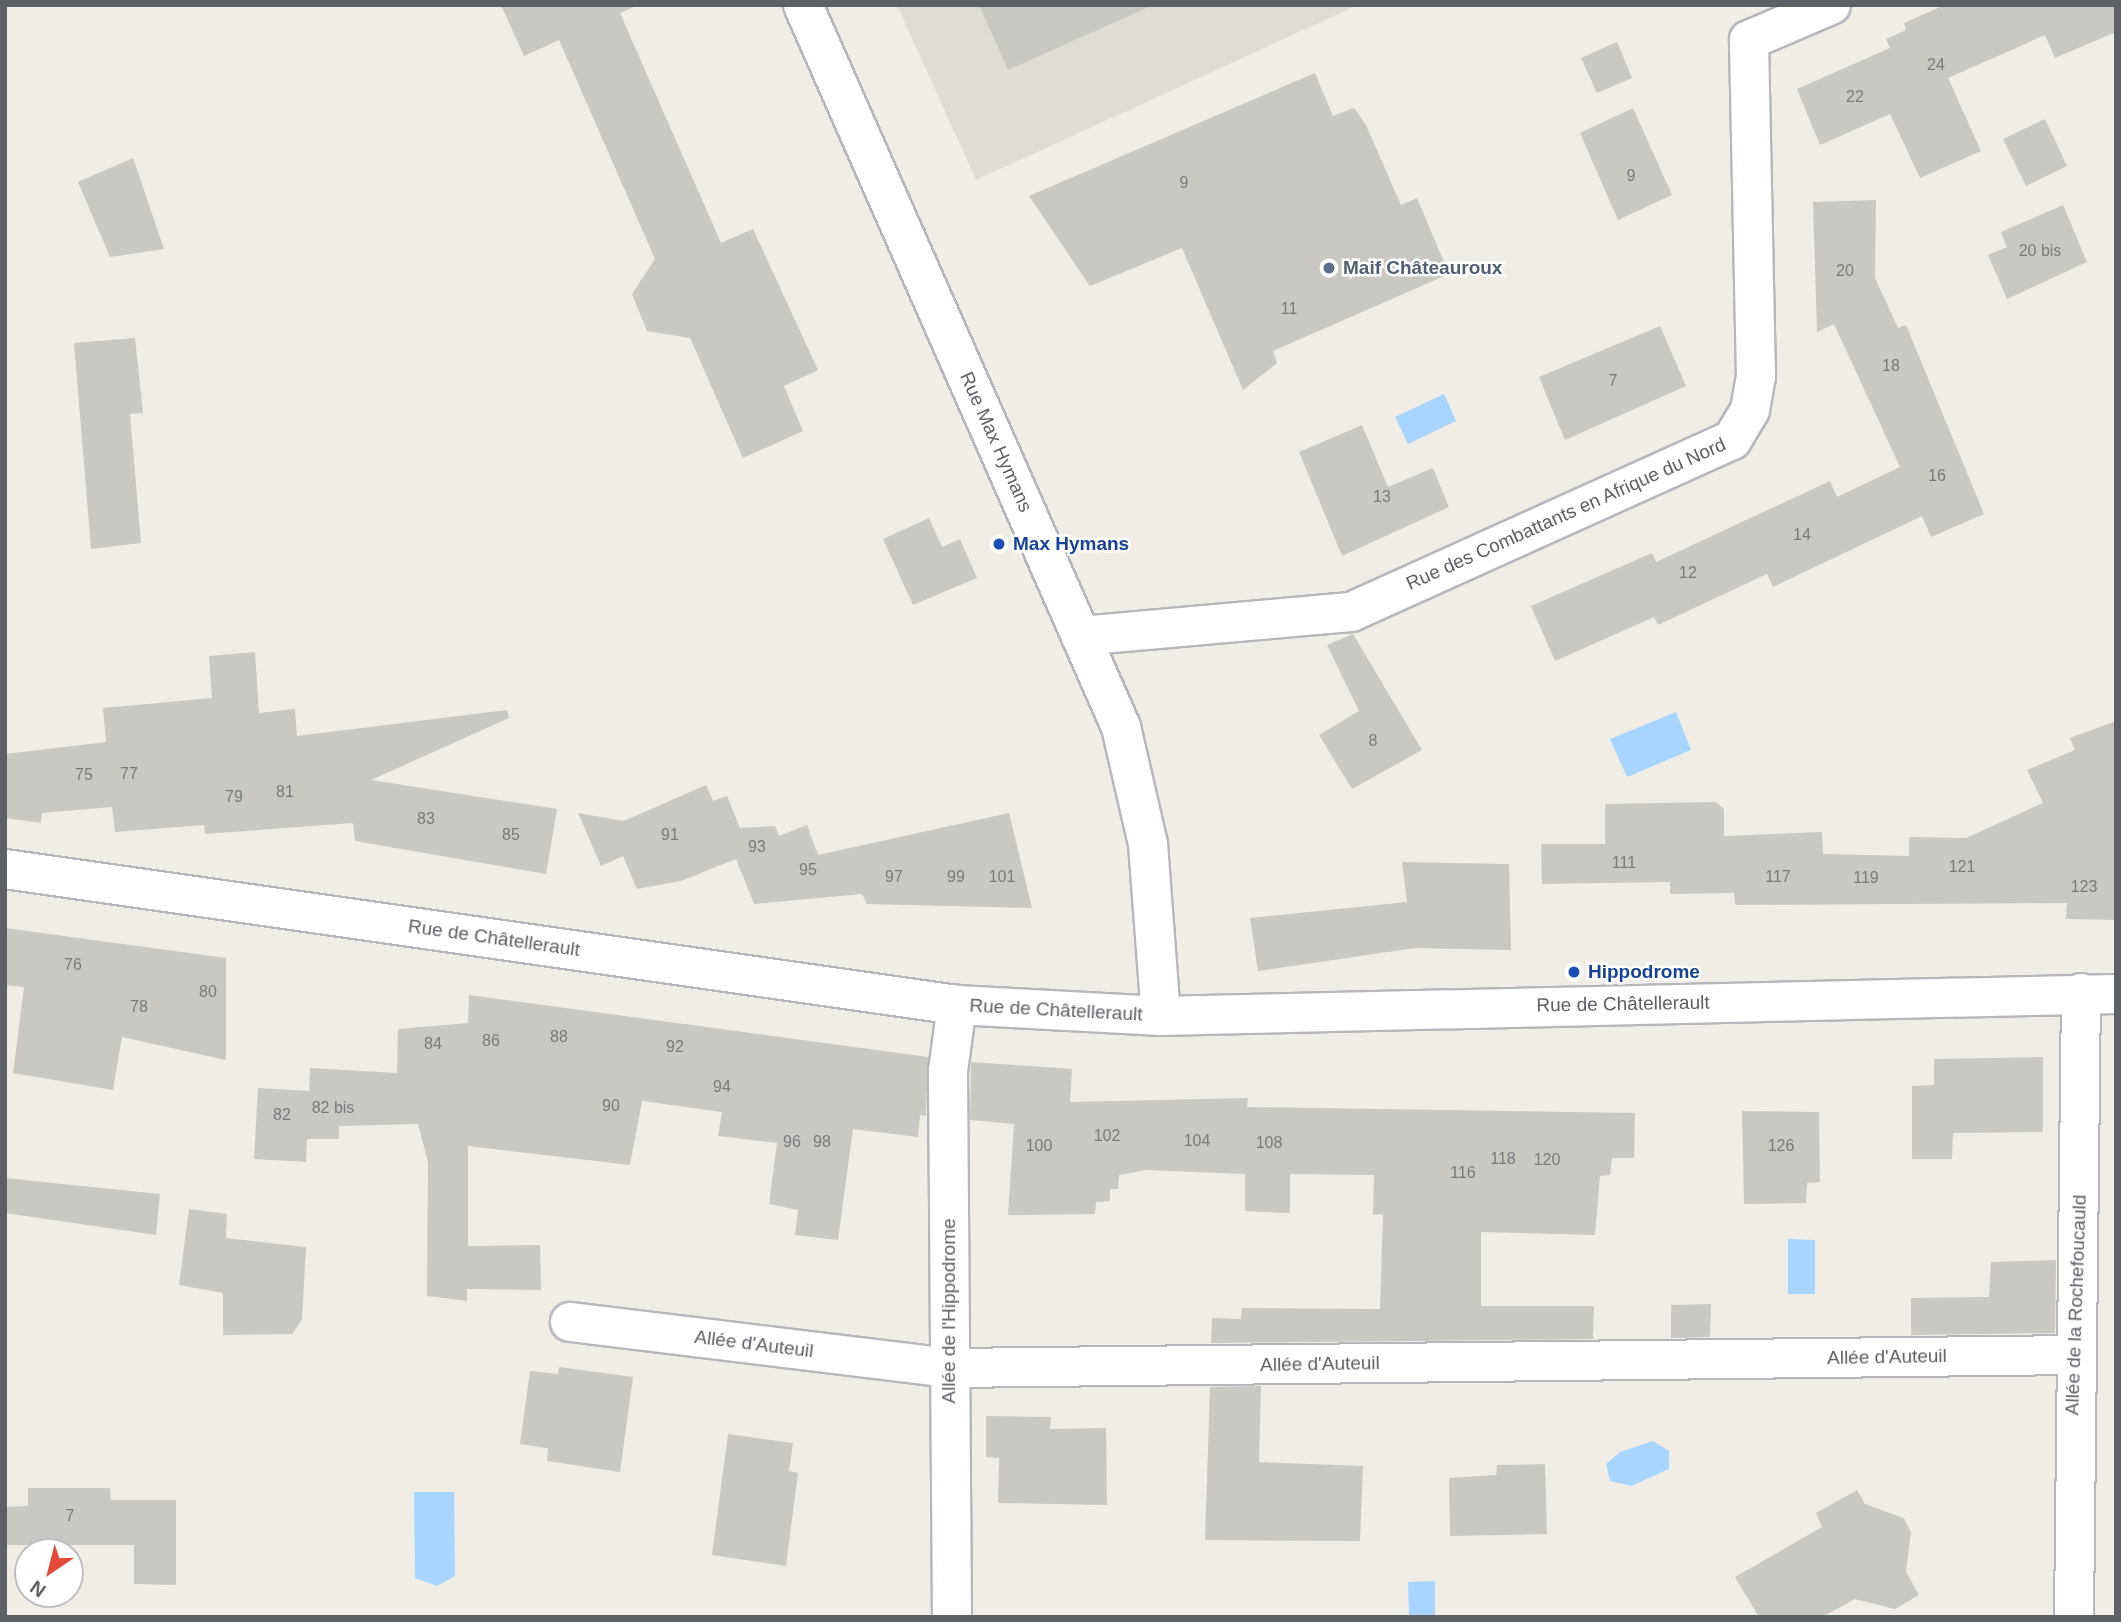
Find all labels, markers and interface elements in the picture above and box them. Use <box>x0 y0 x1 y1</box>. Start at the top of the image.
house number: 24 <box>1927 55 1945 75</box>
house number: 22 <box>1846 87 1864 107</box>
house number: 9 <box>1627 166 1635 186</box>
house number: 9 <box>1180 173 1188 193</box>
house number: 20 bis <box>2019 241 2061 261</box>
place label: Maif Châteauroux <box>1343 257 1502 279</box>
marker: Maif Châteauroux <box>1321 260 1337 276</box>
house number: 20 <box>1836 261 1854 281</box>
house number: 11 <box>1281 299 1297 319</box>
house number: 18 <box>1882 356 1900 376</box>
street label: Rue Max Hymans <box>955 368 1037 516</box>
house number: 7 <box>1609 371 1617 391</box>
street label: Rue des Combattants en Afrique du Nord <box>1402 433 1730 595</box>
house number: 16 <box>1928 466 1946 486</box>
house number: 13 <box>1373 487 1391 507</box>
house number: 14 <box>1793 525 1811 545</box>
place label: Max Hymans <box>1013 533 1129 555</box>
marker: Max Hymans <box>991 536 1007 552</box>
house number: 12 <box>1679 563 1697 583</box>
house number: 8 <box>1369 731 1377 751</box>
house number: 77 <box>120 764 138 784</box>
house number: 75 <box>75 765 93 785</box>
house number: 81 <box>276 782 294 802</box>
house number: 79 <box>225 787 243 807</box>
house number: 83 <box>417 809 435 829</box>
house number: 85 <box>502 825 520 845</box>
house number: 91 <box>661 825 679 845</box>
house number: 93 <box>748 837 766 857</box>
house number: 111 <box>1612 853 1636 873</box>
house number: 121 <box>1949 857 1975 877</box>
house number: 95 <box>799 860 817 880</box>
house number: 97 <box>885 867 903 887</box>
house number: 99 <box>947 867 965 887</box>
house number: 101 <box>989 867 1015 887</box>
house number: 117 <box>1765 867 1791 887</box>
house number: 119 <box>1853 868 1879 888</box>
house number: 123 <box>2071 877 2097 897</box>
street label: Rue de Châtellerault <box>407 915 581 961</box>
house number: 76 <box>64 955 82 975</box>
place label: Hippodrome <box>1588 961 1700 983</box>
marker: Hippodrome <box>1566 964 1582 980</box>
house number: 80 <box>199 982 217 1002</box>
street label: Rue de Châtellerault <box>1536 991 1710 1017</box>
street label: Rue de Châtellerault <box>969 994 1143 1026</box>
house number: 78 <box>130 997 148 1017</box>
house number: 88 <box>550 1027 568 1047</box>
house number: 86 <box>482 1031 500 1051</box>
house number: 84 <box>424 1034 442 1054</box>
house number: 92 <box>666 1037 684 1057</box>
house number: 94 <box>713 1077 731 1097</box>
house number: 90 <box>602 1096 620 1116</box>
house number: 82 bis <box>312 1098 354 1118</box>
house number: 82 <box>273 1105 291 1125</box>
house number: 102 <box>1094 1126 1120 1146</box>
house number: 104 <box>1184 1131 1210 1151</box>
house number: 96 <box>783 1132 801 1152</box>
house number: 98 <box>813 1132 831 1152</box>
house number: 108 <box>1256 1133 1282 1153</box>
house number: 100 <box>1026 1136 1052 1156</box>
house number: 126 <box>1768 1136 1794 1156</box>
house number: 118 <box>1490 1149 1516 1169</box>
house number: 120 <box>1534 1150 1560 1170</box>
house number: 116 <box>1450 1163 1476 1183</box>
street label: Allée de la Rochefoucauld <box>2061 1194 2091 1416</box>
street label: Allée de l'Hippodrome <box>938 1218 960 1404</box>
street label: Allée d'Auteuil <box>693 1325 815 1363</box>
street label: Allée d'Auteuil <box>1827 1345 1947 1369</box>
street label: Allée d'Auteuil <box>1260 1352 1380 1376</box>
house number: 7 <box>66 1506 74 1526</box>
north arrow <box>14 1538 84 1608</box>
text: N <box>26 1576 49 1602</box>

